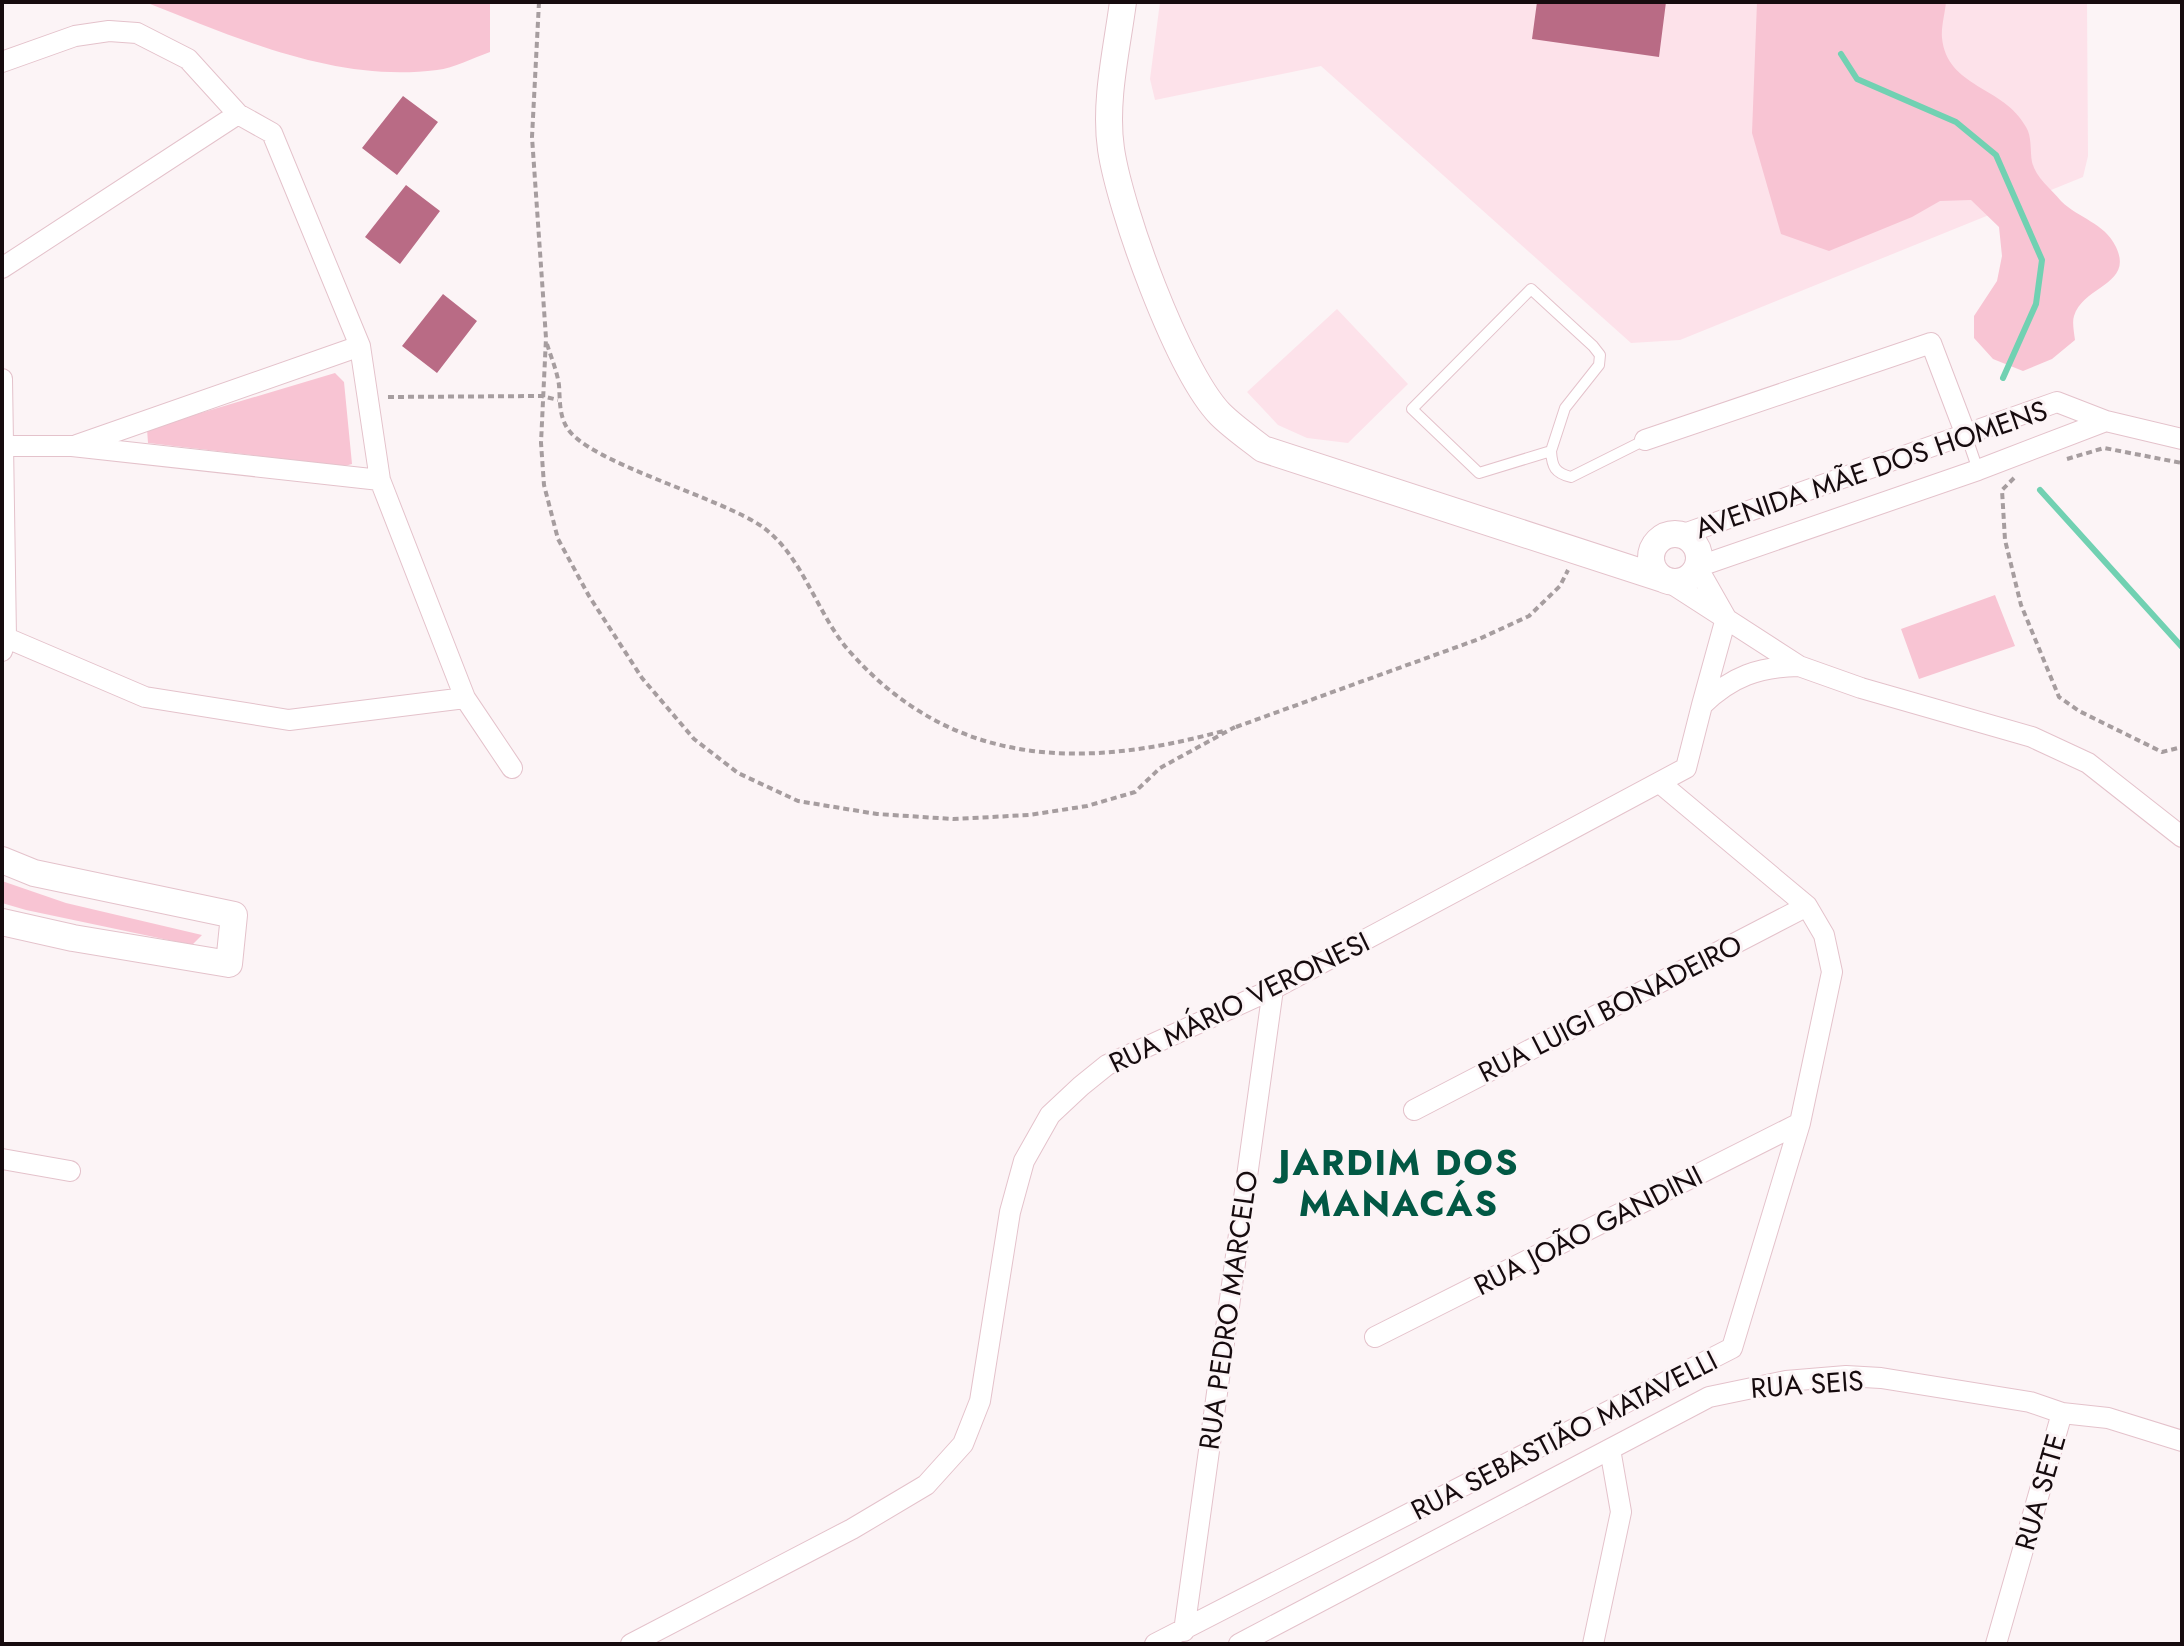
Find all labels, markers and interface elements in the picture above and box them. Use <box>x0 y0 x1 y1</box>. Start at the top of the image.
street label: AVENIDA MÃE DOS HOMENS <box>1689 390 2053 549</box>
street label: RUA MÁRIO VERONESI <box>1102 921 1376 1083</box>
street label: RUA LUIGI BONADEIRO <box>1471 924 1749 1093</box>
district label: JARDIM DOS MANACÁS <box>1273 1136 1519 1229</box>
street label: RUA JOÃO GANDINI <box>1467 1155 1710 1306</box>
street label: RUA PEDRO MARCELO <box>1189 1168 1268 1452</box>
street label: RUA SEBASTIÃO MATAVELLI <box>1404 1340 1725 1531</box>
street label: RUA SEIS <box>1749 1360 1865 1409</box>
street label: RUA SETE <box>2004 1429 2077 1555</box>

